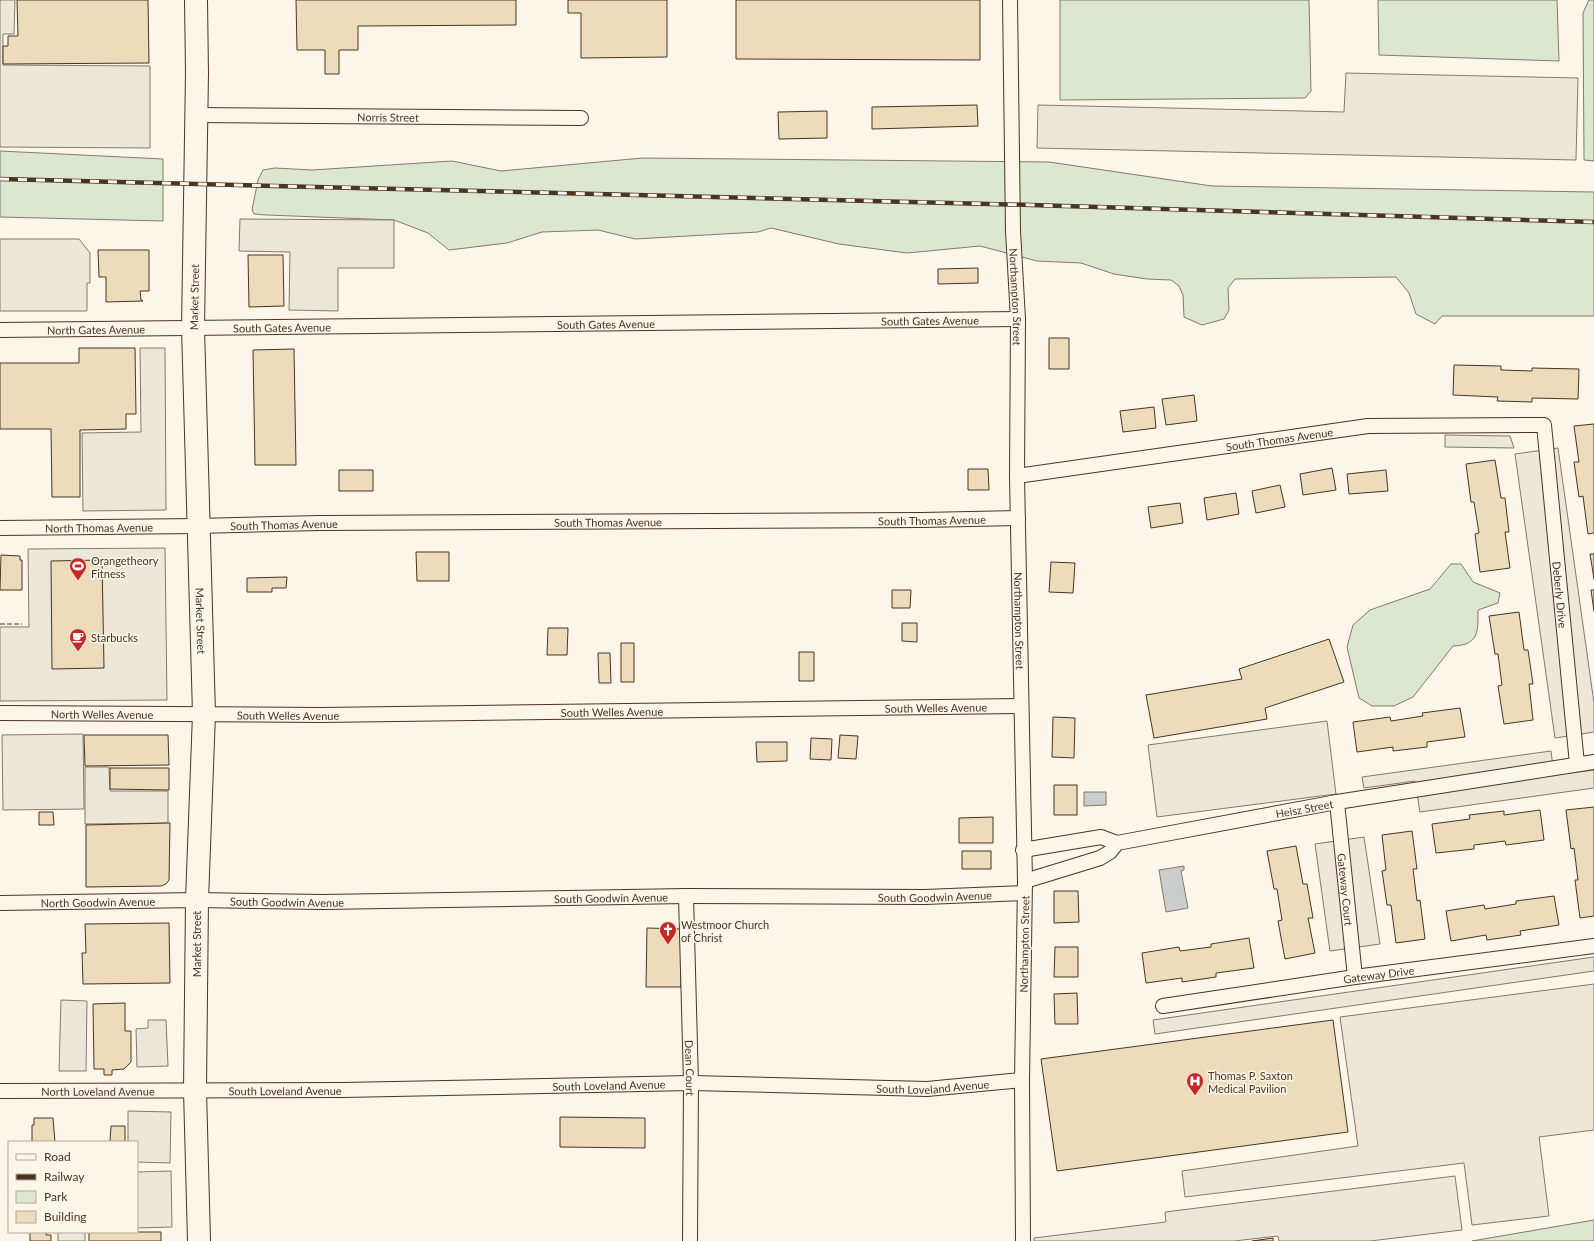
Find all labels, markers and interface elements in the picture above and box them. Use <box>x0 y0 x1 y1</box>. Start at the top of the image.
street label: Norris Street <box>357 110 419 123</box>
street label: Northampton Street <box>1007 248 1025 346</box>
street label: Market Street <box>187 264 201 330</box>
street label: South Gates Avenue <box>881 313 979 327</box>
street label: South Gates Avenue <box>557 316 655 330</box>
street label: South Gates Avenue <box>233 320 331 334</box>
street label: North Gates Avenue <box>47 322 145 336</box>
street label: South Thomas Avenue <box>1225 425 1334 453</box>
street label: South Thomas Avenue <box>878 512 986 527</box>
street label: South Thomas Avenue <box>554 515 662 528</box>
street label: South Thomas Avenue <box>230 516 338 532</box>
street label: North Thomas Avenue <box>45 520 153 534</box>
place label: Orangetheory Fitness <box>91 554 159 580</box>
sports icon: Orangetheory Fitness <box>68 556 88 581</box>
street label: Deberly Drive <box>1551 561 1570 629</box>
street label: Northampton Street <box>1012 572 1027 670</box>
street label: Market Street <box>194 587 209 654</box>
cafe icon: Starbucks <box>68 627 88 652</box>
place label: Starbucks <box>91 631 138 644</box>
street label: South Welles Avenue <box>885 700 987 714</box>
street label: South Welles Avenue <box>561 704 663 718</box>
street label: North Welles Avenue <box>51 707 154 720</box>
street label: South Welles Avenue <box>237 708 339 722</box>
street label: Heisz Street <box>1274 796 1334 820</box>
street label: Gateway Court <box>1336 853 1356 926</box>
street label: South Goodwin Avenue <box>878 888 992 904</box>
street label: South Goodwin Avenue <box>554 890 668 905</box>
street label: North Goodwin Avenue <box>41 894 155 909</box>
street label: South Goodwin Avenue <box>230 894 344 909</box>
street label: Northampton Street <box>1017 895 1031 993</box>
street label: Market Street <box>190 911 203 977</box>
place label: Westmoor Church of Christ <box>681 918 769 944</box>
church icon: Westmoor Church of Christ <box>658 920 678 945</box>
street label: Gateway Drive <box>1342 963 1415 985</box>
street label: Dean Court <box>683 1040 698 1096</box>
place label: Thomas P. Saxton Medical Pavilion <box>1208 1069 1293 1095</box>
hospital icon: Thomas P. Saxton Medical Pavilion <box>1185 1071 1205 1096</box>
street label: South Loveland Avenue <box>552 1077 666 1092</box>
street label: South Loveland Avenue <box>876 1077 990 1096</box>
street label: North Loveland Avenue <box>41 1084 155 1097</box>
street label: South Loveland Avenue <box>228 1084 342 1097</box>
legend <box>8 1141 138 1233</box>
text: Road <box>44 1149 71 1164</box>
text: Railway <box>44 1169 85 1184</box>
text: Park <box>44 1189 68 1204</box>
text: Building <box>44 1209 87 1224</box>

